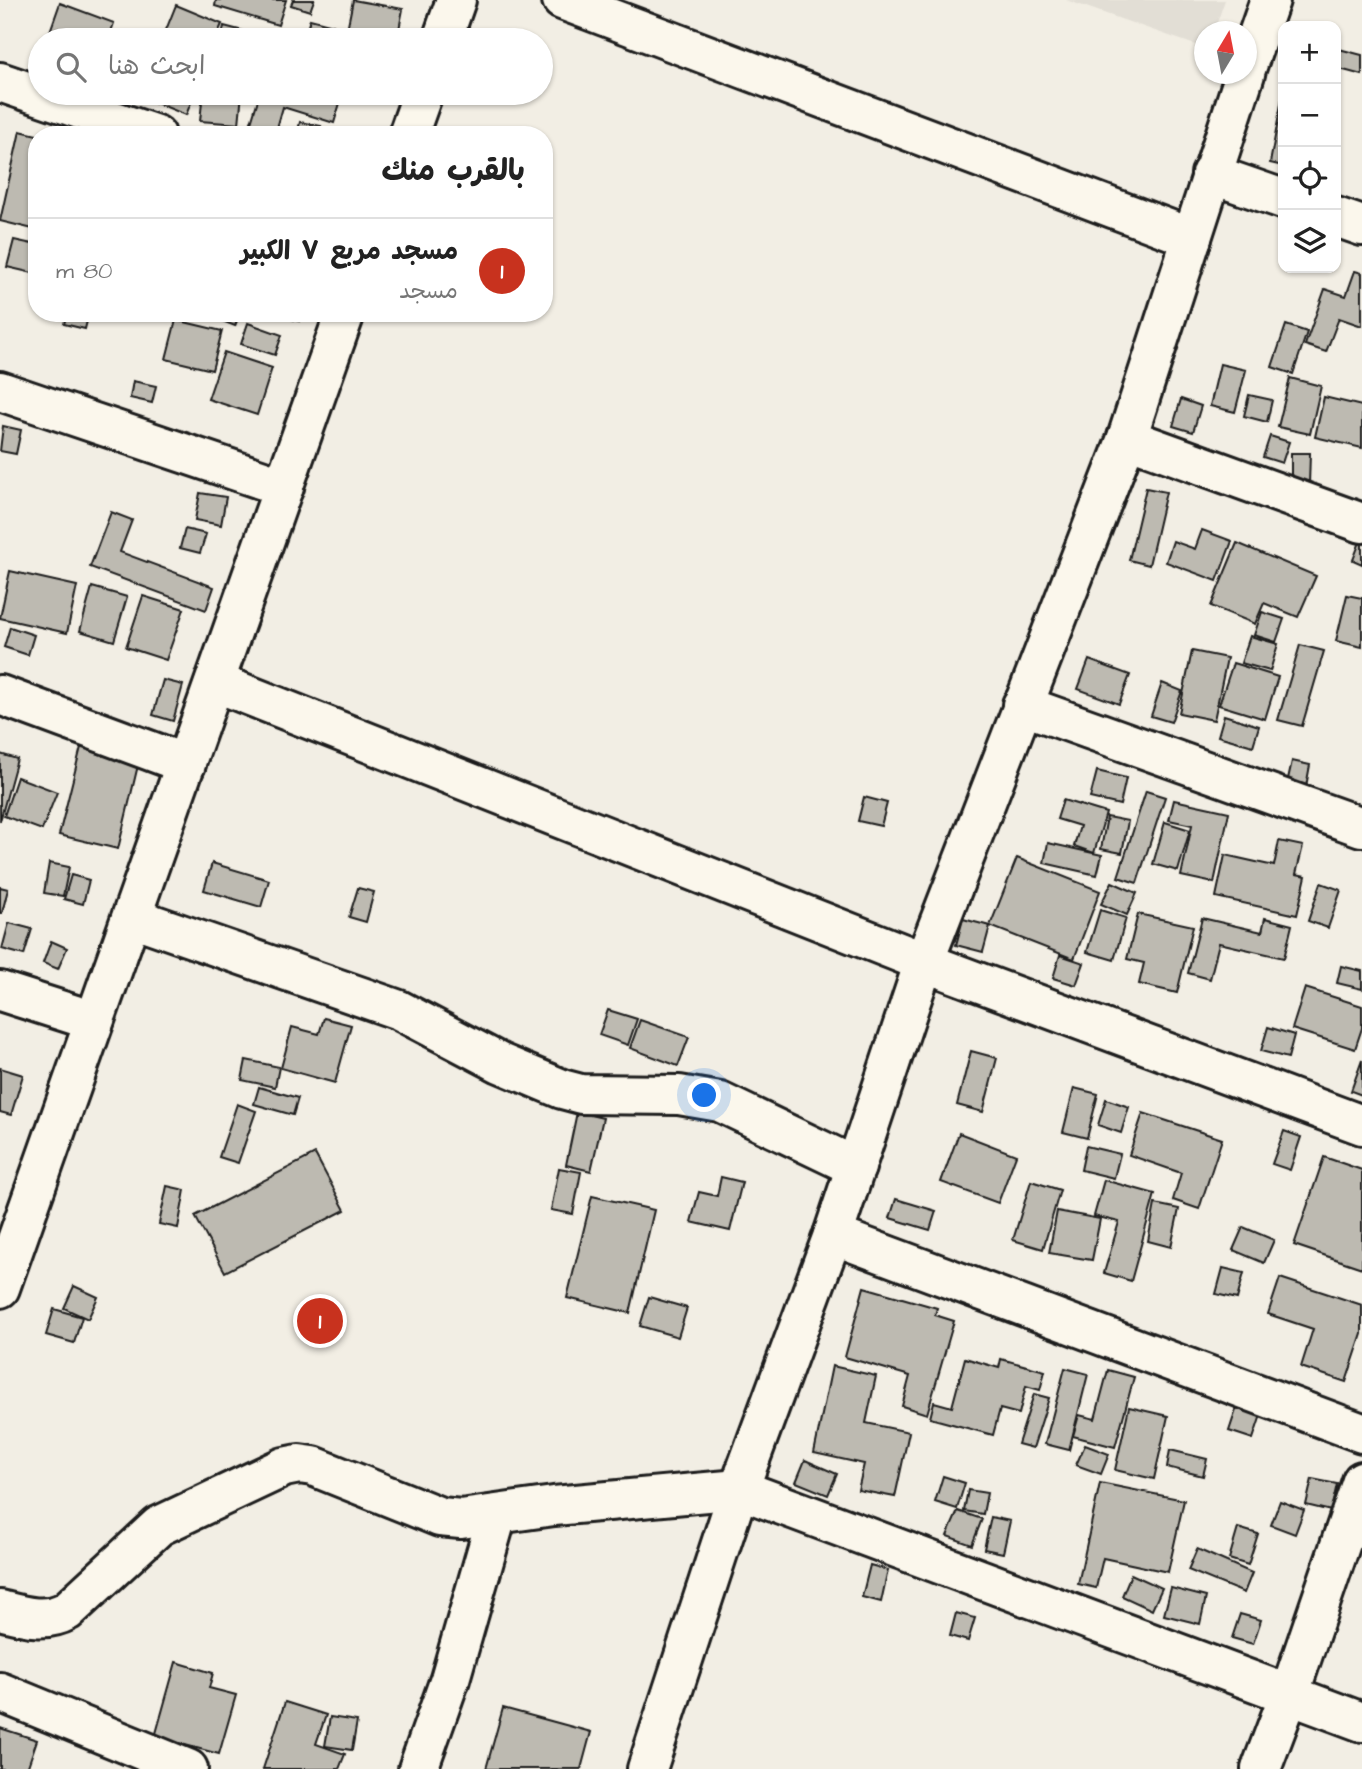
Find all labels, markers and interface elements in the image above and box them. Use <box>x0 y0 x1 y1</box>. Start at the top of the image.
north arrow <box>1194 21 1257 84</box>
map controls <box>1278 21 1341 273</box>
button: + <box>1278 21 1341 84</box>
search box <box>28 28 553 105</box>
icon: search <box>52 48 90 86</box>
text: ابحث هنا <box>108 48 205 84</box>
button: − <box>1278 84 1341 147</box>
button: locate <box>1278 147 1341 210</box>
text: بالقرب منك <box>381 150 525 192</box>
button: layers <box>1278 210 1341 273</box>
text: مسجد مربع ٧ الكبير <box>241 233 458 269</box>
text: 80 m <box>56 255 113 287</box>
text: 1 <box>501 255 503 287</box>
text: مسجد <box>399 275 458 307</box>
your location <box>687 1078 721 1112</box>
pin: 1 <box>297 1295 343 1347</box>

